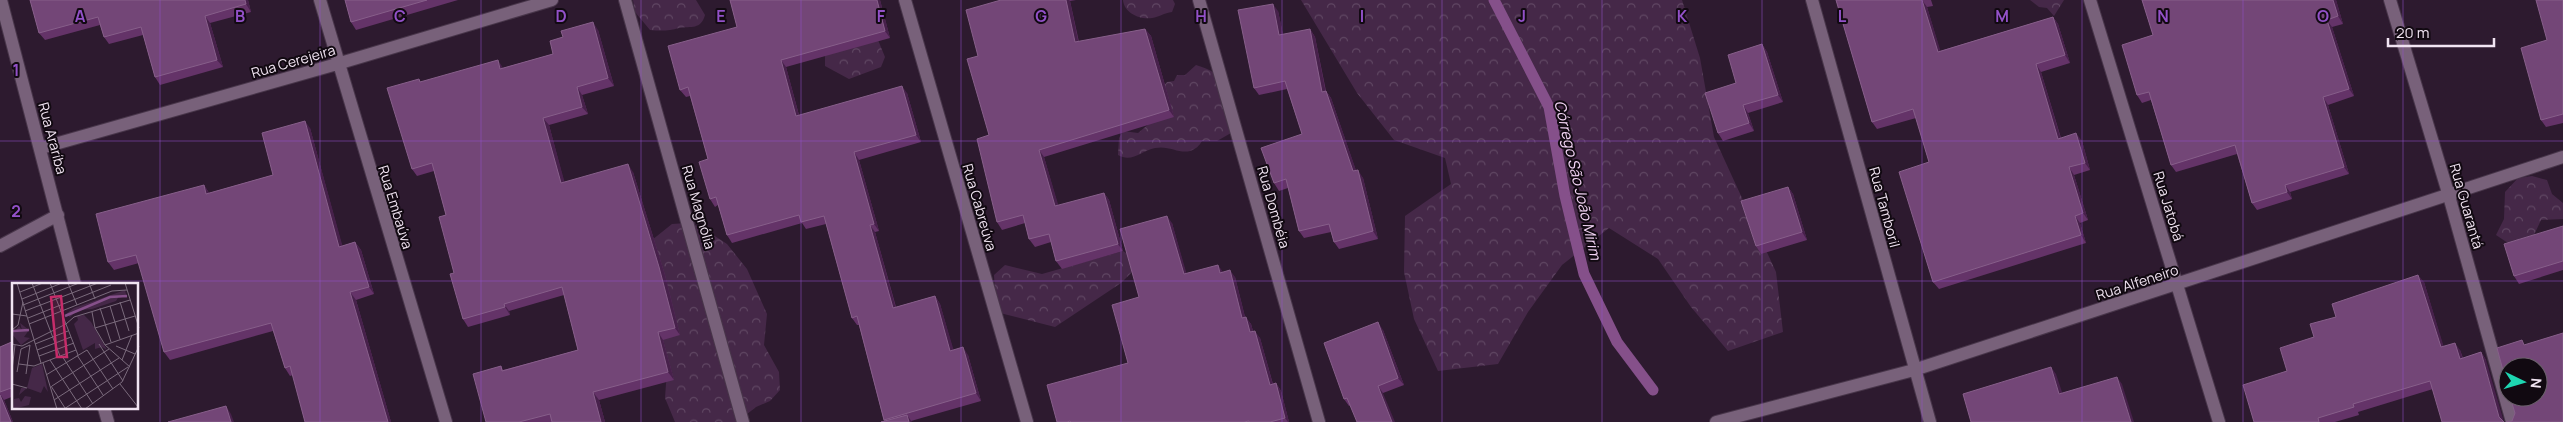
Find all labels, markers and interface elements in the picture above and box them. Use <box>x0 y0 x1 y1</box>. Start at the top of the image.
text: A <box>75 5 86 27</box>
text: B <box>235 5 245 27</box>
text: C <box>394 5 406 27</box>
text: D <box>555 5 567 27</box>
text: E <box>716 5 726 27</box>
text: F <box>877 5 886 27</box>
text: G <box>1035 5 1047 27</box>
text: H <box>1195 5 1207 27</box>
text: I <box>1360 5 1364 27</box>
text: J <box>1518 5 1526 27</box>
text: K <box>1677 5 1688 27</box>
text: L <box>1838 5 1847 27</box>
text: M <box>1995 5 2009 27</box>
text: N <box>2157 5 2169 27</box>
text: O <box>2317 5 2329 27</box>
scale bar <box>2388 15 2494 47</box>
text: 20 m <box>2396 22 2429 43</box>
street label: Rua Cerejeira <box>249 40 337 82</box>
text: 1 <box>12 59 20 81</box>
water label: Córrego São João Mirim <box>1549 98 1607 263</box>
street label: Rua Araríba <box>34 100 72 176</box>
street label: Rua Cabreúva <box>959 161 1001 253</box>
street label: Rua Guarantá <box>2446 161 2488 251</box>
street label: Rua Embaúva <box>374 163 418 251</box>
street label: Rua Magnólia <box>678 163 720 251</box>
street label: Rua Dombéia <box>1253 164 1295 250</box>
street label: Rua Tamboril <box>1865 165 1905 249</box>
street label: Rua Jatobá <box>2149 169 2189 243</box>
text: 2 <box>11 200 21 222</box>
street label: Rua Alfeneiro <box>2093 260 2181 304</box>
inset map <box>12 283 139 410</box>
north arrow <box>2498 357 2548 407</box>
text: N <box>2527 377 2546 389</box>

